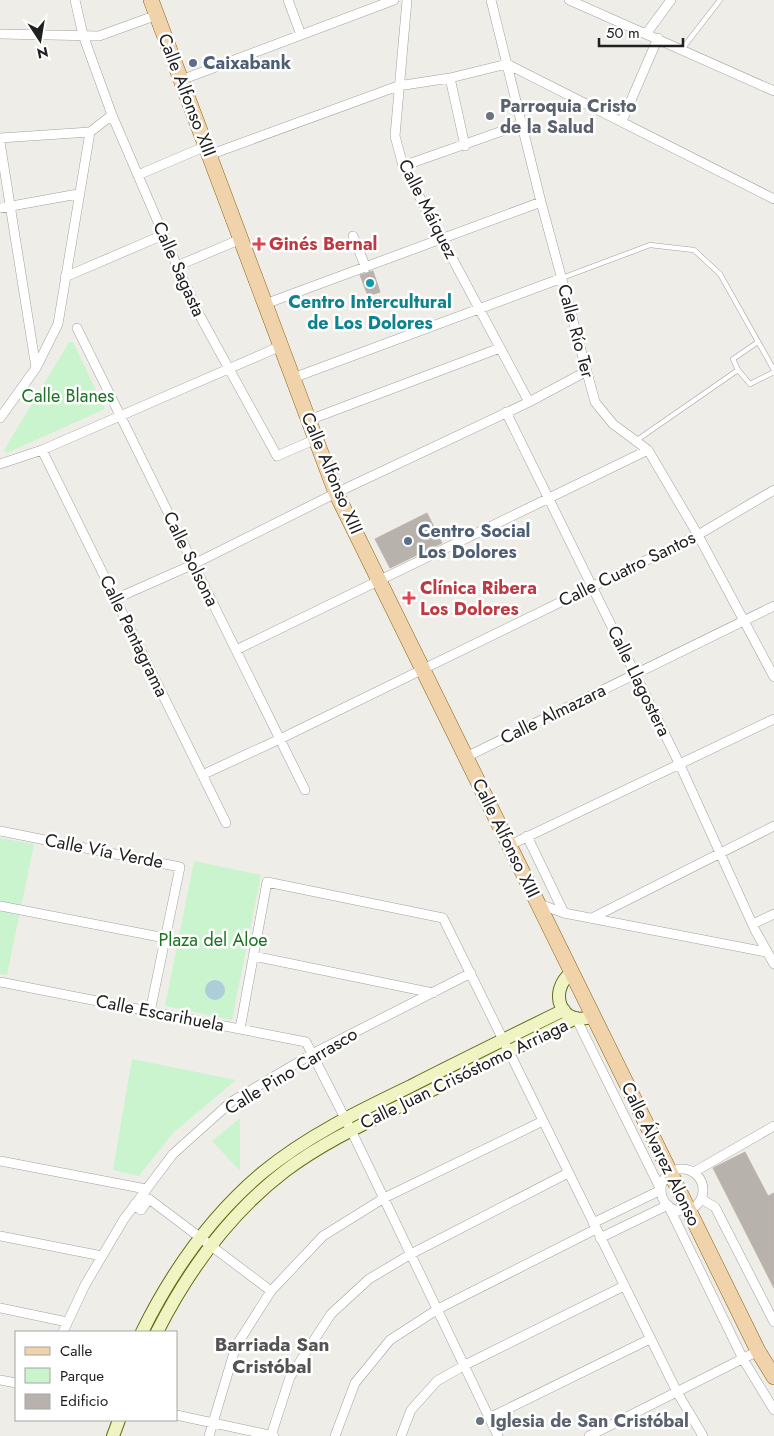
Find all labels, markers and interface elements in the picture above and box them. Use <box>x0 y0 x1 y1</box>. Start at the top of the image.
north arrow <box>15 15 65 65</box>
scale bar <box>599 15 683 47</box>
text: 50 m <box>606 22 640 44</box>
street label: Calle Alfonso XIII <box>152 30 222 160</box>
text: N <box>35 42 50 64</box>
place label: Caixabank <box>203 50 292 76</box>
marker: Caixabank <box>187 57 199 69</box>
place label: Parroquia Cristo de la Salud <box>500 93 637 140</box>
marker: Parroquia Cristo de la Salud <box>484 110 496 122</box>
street label: Calle Máiquez <box>392 155 465 264</box>
street label: Calle Sagasta <box>146 217 212 321</box>
place label: Ginés Bernal <box>269 231 377 257</box>
marker: Ginés Bernal <box>253 238 265 250</box>
marker: Centro Intercultural de Los Dolores <box>364 277 376 289</box>
street label: Calle Río Ter <box>551 281 601 381</box>
place label: Centro Intercultural de Los Dolores <box>288 289 452 336</box>
park label: Calle Blanes <box>22 383 114 409</box>
street label: Calle Alfonso XIII <box>295 408 369 538</box>
street label: Calle Solsona <box>157 507 225 611</box>
place label: Centro Social Los Dolores <box>418 518 530 565</box>
street label: Calle Cuatro Santos <box>554 525 700 613</box>
marker: Centro Social Los Dolores <box>402 535 414 547</box>
street label: Calle Pentagrama <box>93 571 175 701</box>
place label: Clínica Ribera Los Dolores <box>420 575 537 622</box>
marker: Clínica Ribera Los Dolores <box>402 591 416 605</box>
street label: Calle Llagostera <box>601 621 677 741</box>
street label: Calle Almazara <box>496 677 610 751</box>
street label: Calle Alfonso XIII <box>466 774 546 902</box>
street label: Calle Vía Verde <box>43 827 165 875</box>
park label: Plaza del Aloe <box>158 927 268 953</box>
street label: Calle Escarihuela <box>94 988 226 1038</box>
street label: Calle Juan Crisóstomo Arriaga <box>356 1012 572 1136</box>
street label: Calle Pino Carrasco <box>220 1021 362 1121</box>
street label: Calle Álvarez Alonso <box>615 1078 707 1231</box>
legend <box>15 1331 178 1421</box>
district label: Barriada San Cristóbal <box>215 1331 329 1380</box>
text: Calle <box>60 1340 92 1362</box>
text: Parque <box>60 1365 104 1387</box>
text: Edificio <box>60 1390 108 1412</box>
place label: Iglesia de San Cristóbal <box>490 1408 689 1434</box>
marker: Iglesia de San Cristóbal <box>474 1415 486 1427</box>

